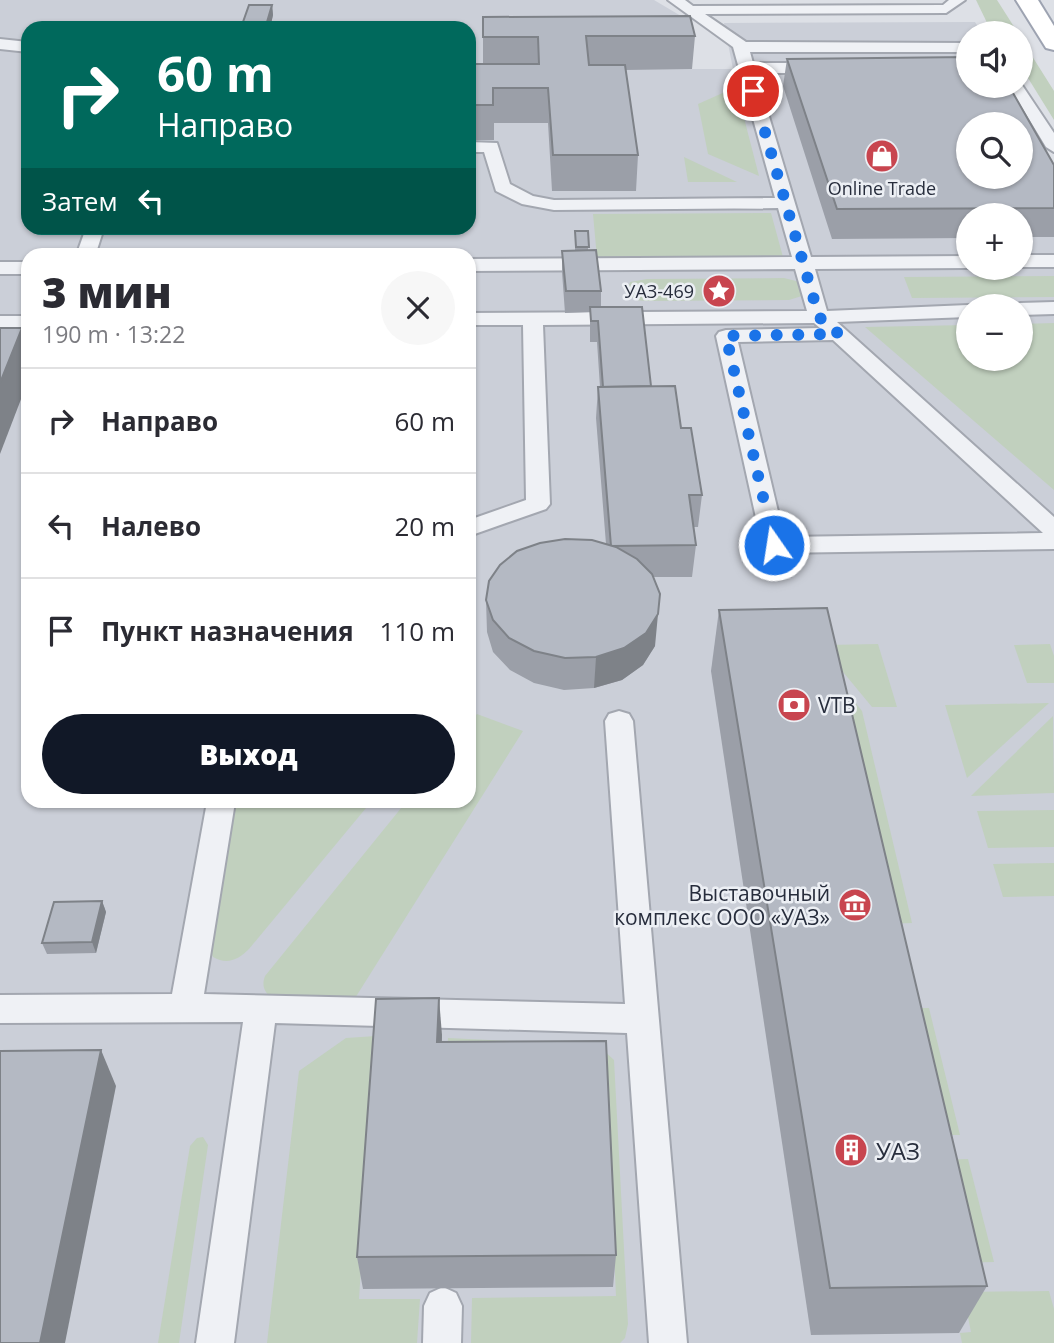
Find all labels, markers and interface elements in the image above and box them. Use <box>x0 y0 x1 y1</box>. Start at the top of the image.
map controls <box>956 21 1033 371</box>
button: sound <box>956 21 1033 98</box>
text: 60 m <box>157 40 274 106</box>
icon: right <box>42 49 133 140</box>
pin <box>723 61 783 121</box>
icon: arrive <box>734 72 772 110</box>
text: Направо <box>157 103 293 146</box>
button: search <box>956 112 1033 189</box>
shop icon: Online Trade <box>863 137 901 175</box>
place label: Online Trade <box>828 176 936 200</box>
icon: left <box>132 182 170 220</box>
text: Затем <box>42 183 118 219</box>
button: + <box>956 203 1033 280</box>
text: 3 мин <box>42 263 172 320</box>
button: close <box>381 271 455 345</box>
place icon: УАЗ-469 <box>700 272 738 310</box>
place label: УАЗ-469 <box>624 279 694 303</box>
button: − <box>956 294 1033 371</box>
text: 190 m · 13:22 <box>42 318 185 350</box>
icon: right <box>42 402 80 440</box>
text: Направо <box>101 403 218 439</box>
text: 60 m <box>394 403 455 439</box>
icon: left <box>42 507 80 545</box>
text: Налево <box>101 508 201 544</box>
text: 20 m <box>394 508 455 544</box>
position arrow <box>737 508 811 582</box>
icon: arrive <box>42 612 80 650</box>
text: Пункт назначения <box>101 613 354 649</box>
text: 110 m <box>380 613 455 649</box>
bank icon: VTB <box>775 686 813 724</box>
place label: VTB <box>818 691 856 719</box>
button: Выход <box>42 714 455 794</box>
place label: Выставочный комплекс ООО «УАЗ» <box>614 879 830 931</box>
museum icon: Выставочный комплекс ООО «УАЗ» <box>836 886 874 924</box>
building icon: УАЗ <box>832 1131 870 1169</box>
place label: УАЗ <box>876 1134 920 1167</box>

